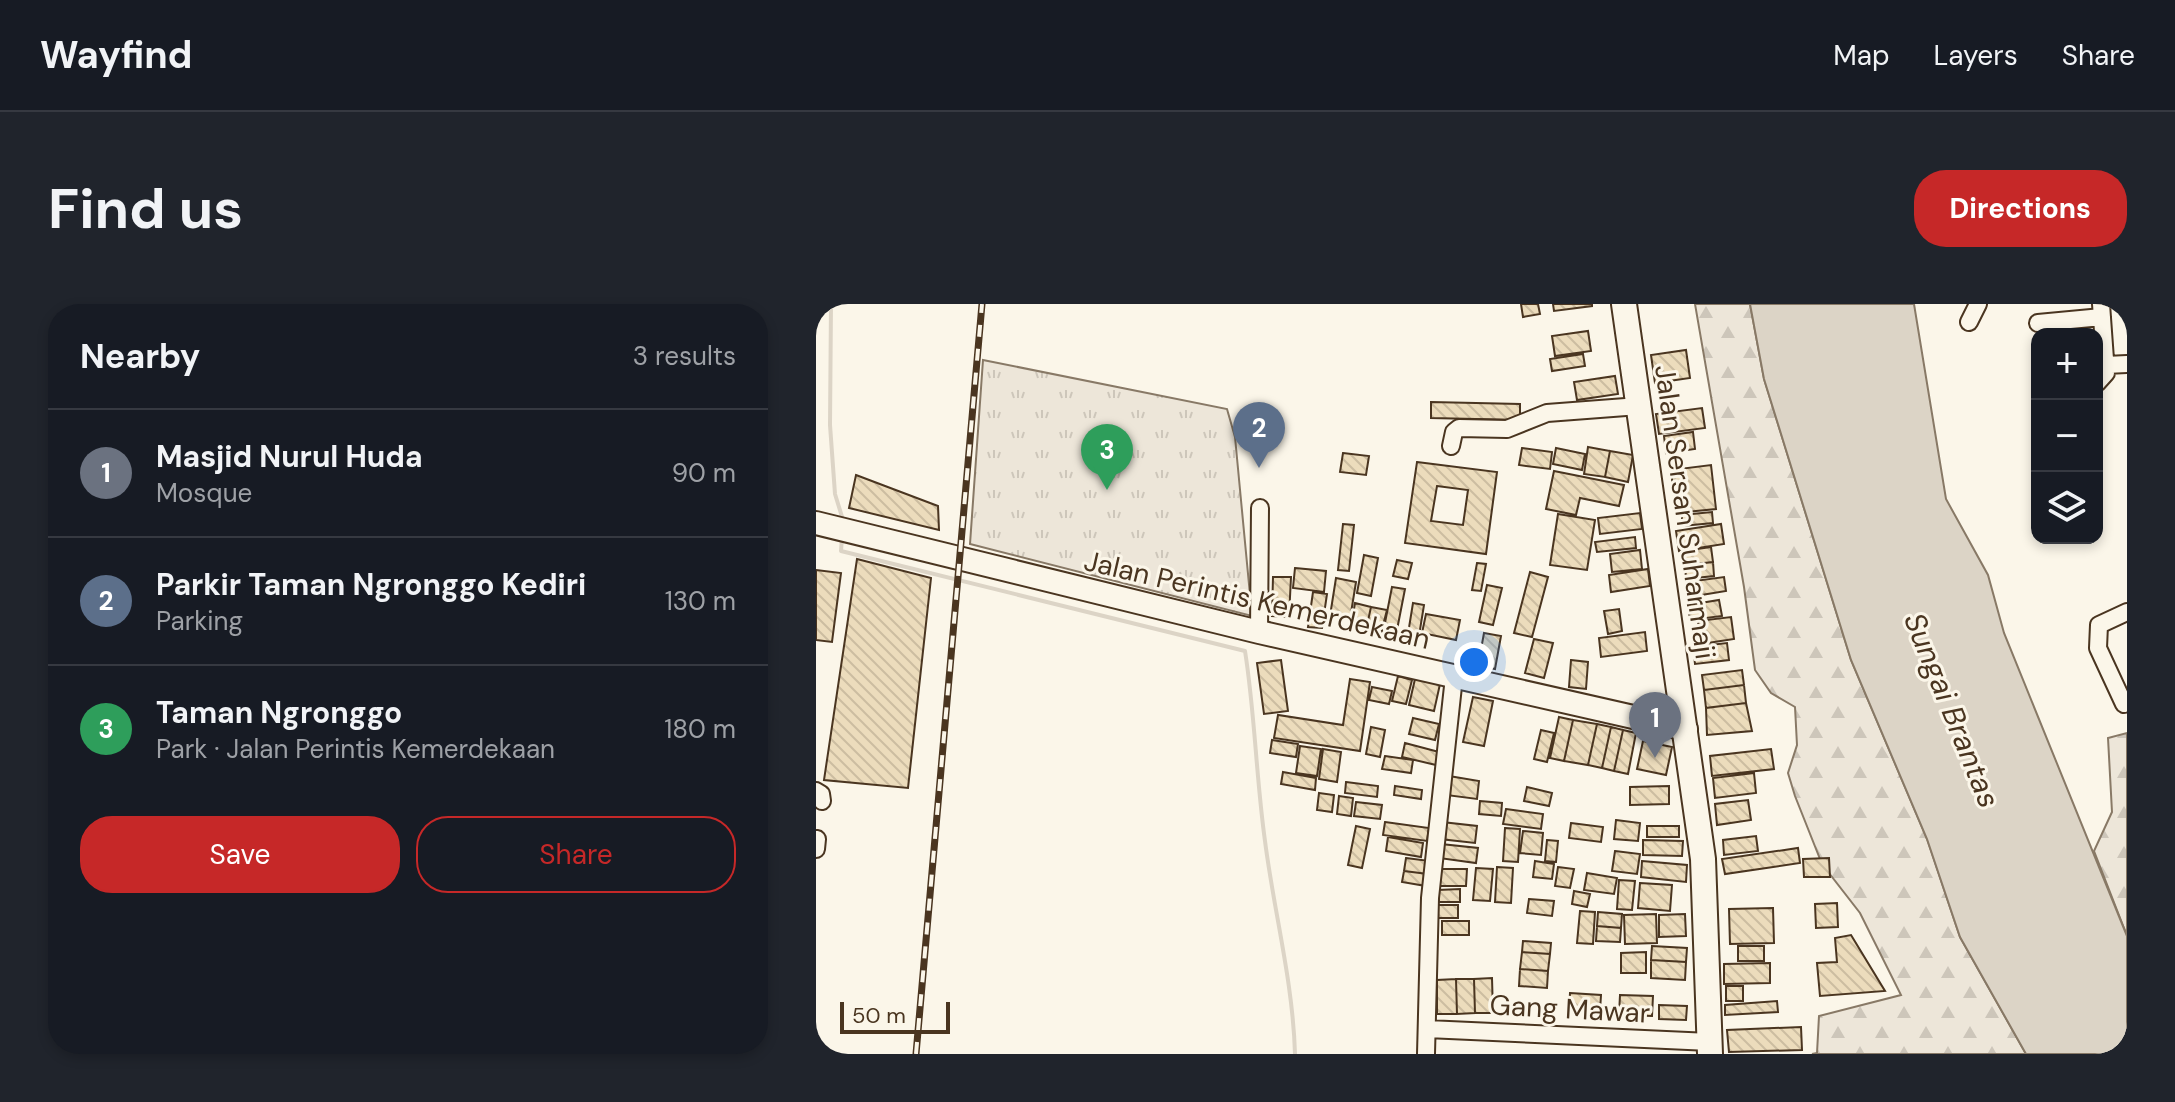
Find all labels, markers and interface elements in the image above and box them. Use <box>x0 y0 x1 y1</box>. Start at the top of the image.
text: Wayfind <box>40 30 193 80</box>
text: Map <box>1833 37 1890 74</box>
text: Layers <box>1934 37 2018 74</box>
text: Share <box>2062 37 2135 74</box>
button: Directions <box>1914 170 2127 247</box>
text: Find us <box>48 172 243 245</box>
map controls <box>2031 328 2103 544</box>
button: + <box>2031 328 2103 400</box>
text: Nearby <box>80 334 200 379</box>
text: 3 results <box>633 339 736 373</box>
street label: Jalan Sersan Suharmaji <box>1646 362 1724 662</box>
button: − <box>2031 400 2103 472</box>
pin: 2 <box>1233 402 1285 468</box>
pin: 3 <box>1081 424 1133 490</box>
text: Masjid Nurul Huda <box>156 437 423 476</box>
text: 1 <box>101 456 111 490</box>
text: 90 m <box>672 456 736 490</box>
button: layers <box>2031 472 2103 544</box>
text: Mosque <box>156 476 252 510</box>
street label: Jalan Perintis Kemerdekaan <box>1080 542 1434 658</box>
text: Parkir Taman Ngronggo Kediri <box>156 565 586 604</box>
text: 2 <box>98 584 114 618</box>
text: 130 m <box>665 584 736 618</box>
text: Parking <box>156 604 243 638</box>
water label: Sungai Brantas <box>1895 607 2009 813</box>
your location <box>1454 642 1494 682</box>
pin: 1 <box>1629 692 1681 758</box>
text: Taman Ngronggo <box>156 693 402 732</box>
text: 3 <box>98 712 114 746</box>
text: 180 m <box>664 712 736 746</box>
text: Park · Jalan Perintis Kemerdekaan <box>156 732 555 766</box>
button: Save <box>80 816 400 893</box>
button: Share <box>416 816 736 893</box>
street label: Gang Mawar <box>1489 986 1651 1032</box>
scale bar <box>840 998 950 1034</box>
text: 50 m <box>852 1001 906 1030</box>

